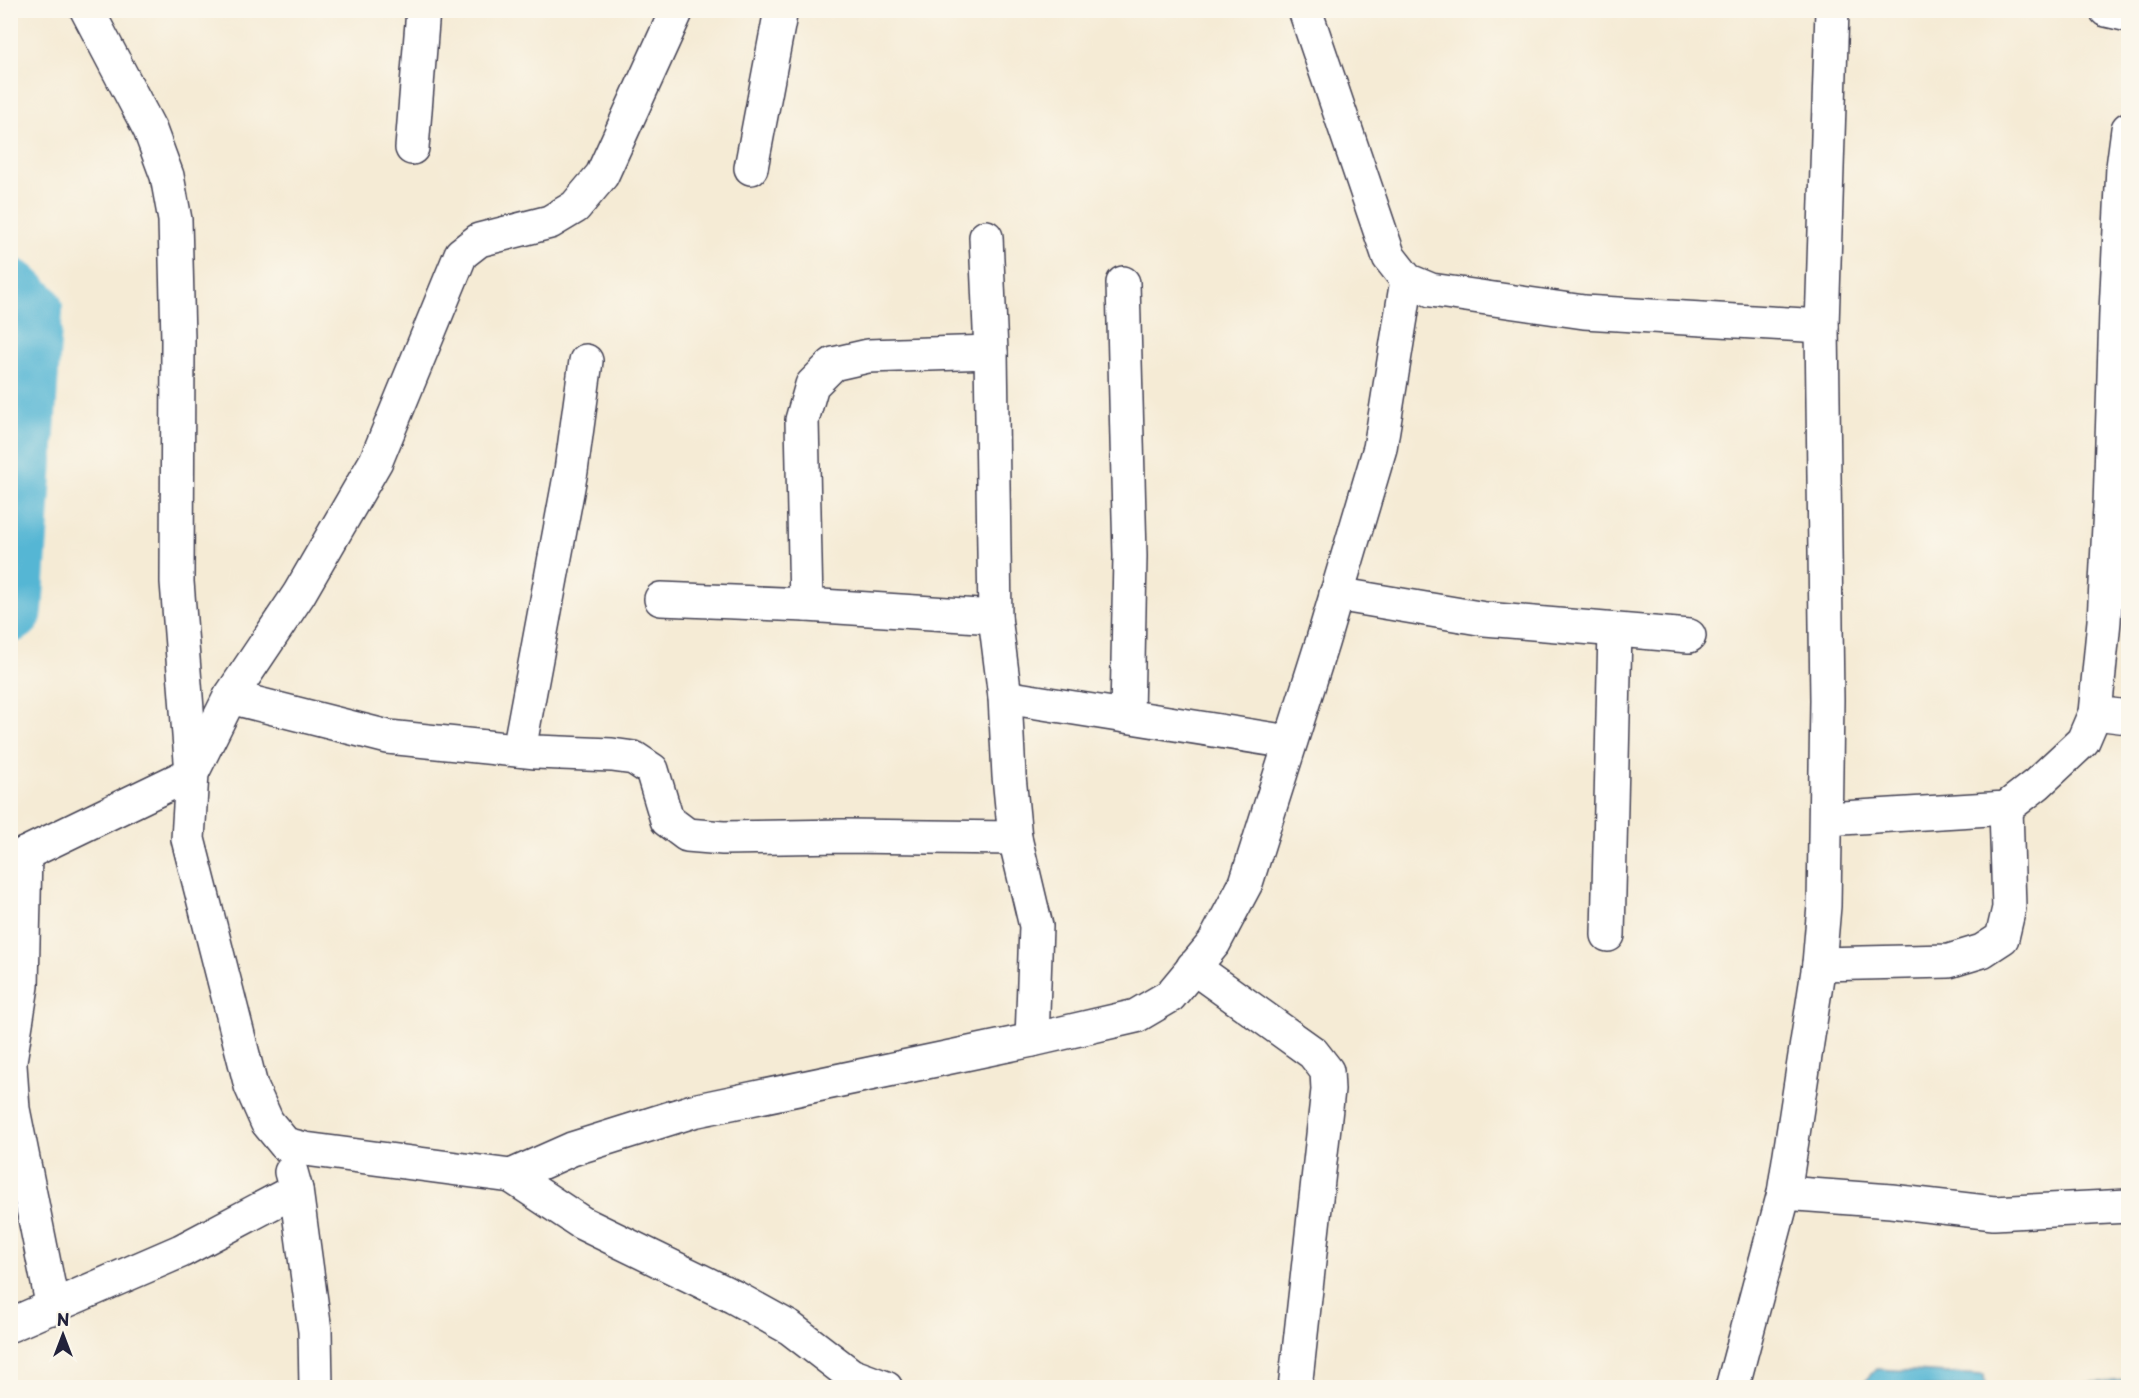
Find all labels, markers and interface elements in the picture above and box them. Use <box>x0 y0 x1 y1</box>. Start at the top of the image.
north arrow <box>33 1305 93 1365</box>
text: N <box>57 1307 69 1331</box>

